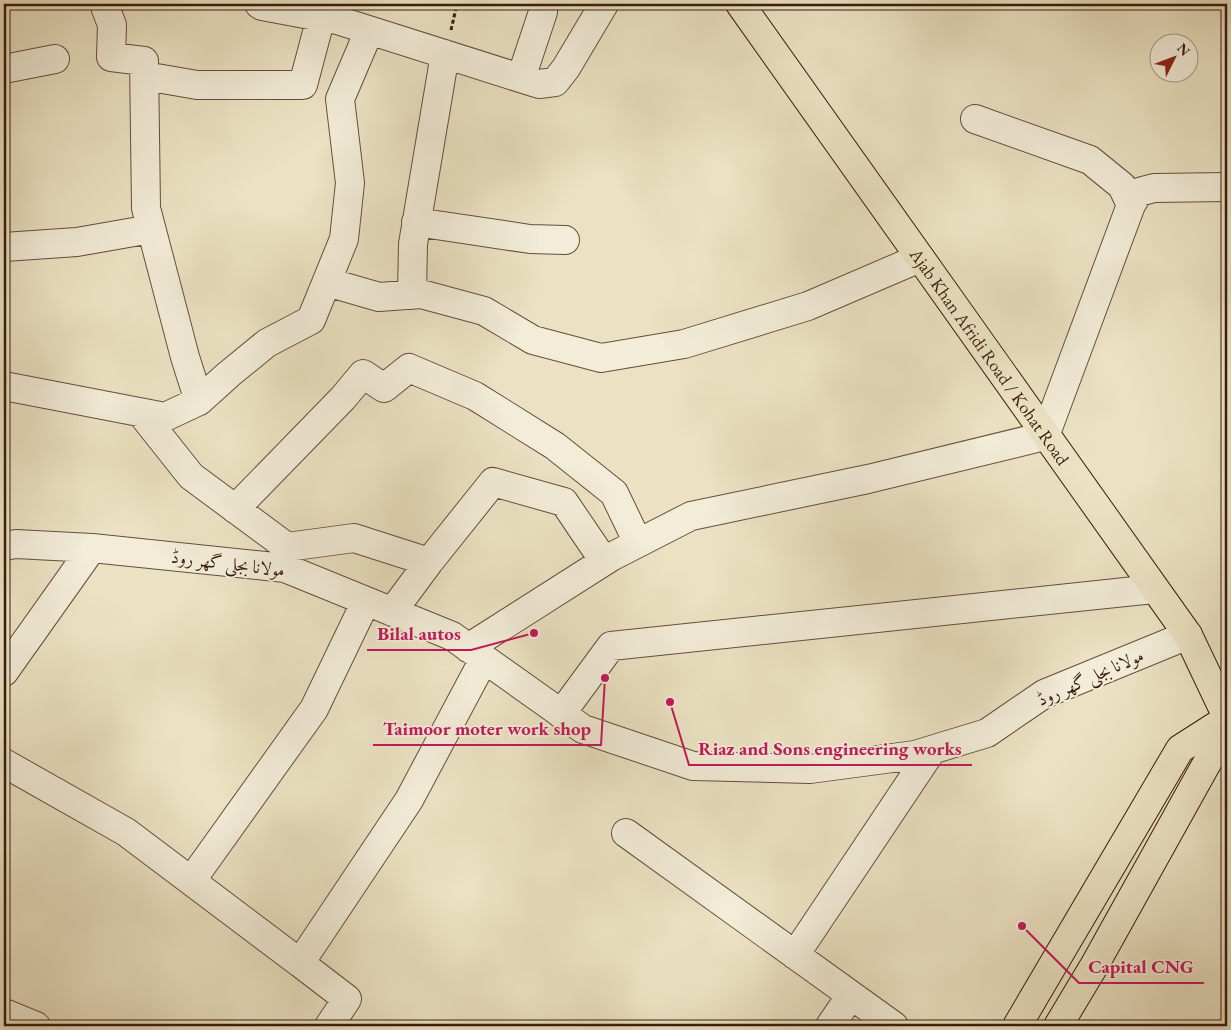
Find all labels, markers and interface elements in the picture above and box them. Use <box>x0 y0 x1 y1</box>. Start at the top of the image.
north arrow <box>1148 32 1198 82</box>
text: N <box>1173 39 1195 60</box>
street label: Ajab Khan Afridi Road / Kohat Road <box>905 242 1075 470</box>
street label: مولانا بجلی گھر روڈ <box>170 545 286 583</box>
callout: Bilal autos <box>367 616 471 650</box>
text: Bilal autos <box>377 621 461 646</box>
street label: مولانا بجلی گھر روڈ <box>1033 643 1148 713</box>
callout: Taimoor moter work shop <box>373 711 601 745</box>
text: Taimoor moter work shop <box>383 716 591 741</box>
callout: Riaz and Sons engineering works <box>689 731 972 765</box>
text: Riaz and Sons engineering works <box>698 736 962 761</box>
callout: Capital CNG <box>1079 949 1204 983</box>
text: Capital CNG <box>1088 954 1194 979</box>

